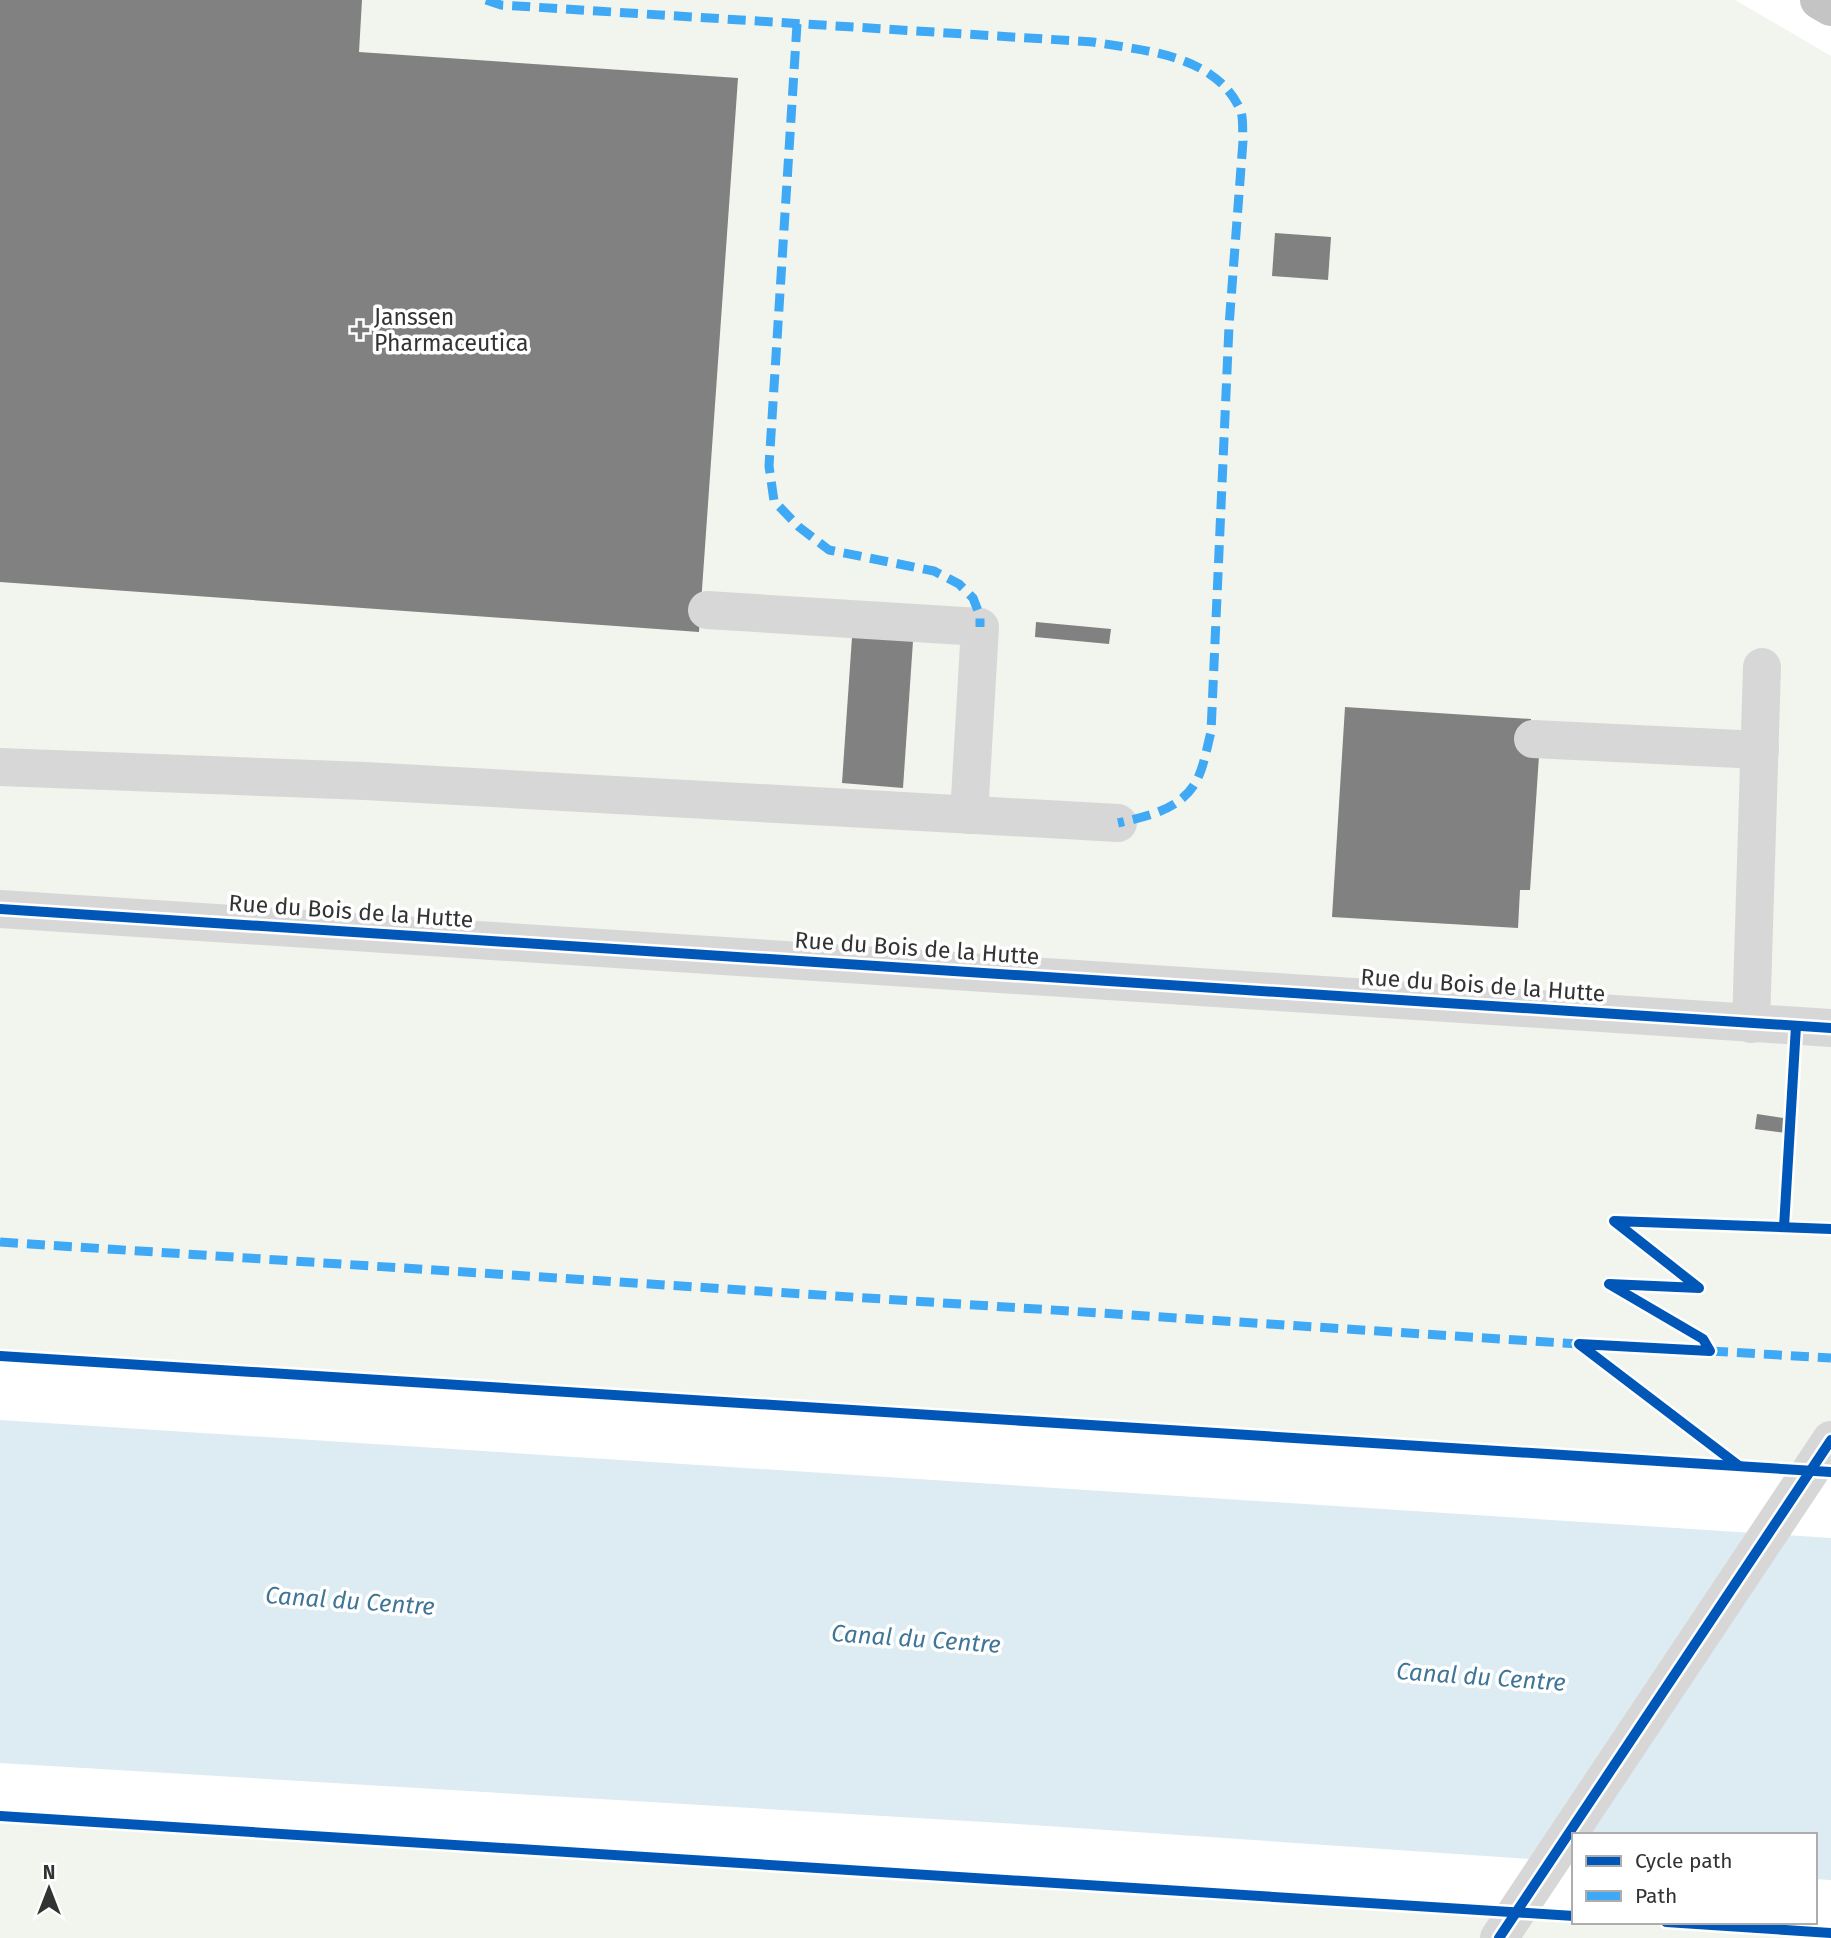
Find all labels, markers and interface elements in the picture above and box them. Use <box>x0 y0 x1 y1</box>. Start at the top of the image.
place label: Janssen Pharmaceutica <box>374 303 529 357</box>
marker: Janssen Pharmaceutica <box>352 322 368 338</box>
street label: Rue du Bois de la Hutte <box>228 888 474 934</box>
street label: Rue du Bois de la Hutte <box>794 925 1040 971</box>
street label: Rue du Bois de la Hutte <box>1360 962 1606 1008</box>
water label: Canal du Centre <box>264 1581 436 1621</box>
water label: Canal du Centre <box>830 1619 1002 1659</box>
water label: Canal du Centre <box>1395 1657 1567 1697</box>
legend <box>1572 1833 1817 1924</box>
text: Cycle path <box>1635 1848 1733 1874</box>
north arrow <box>14 1854 84 1924</box>
text: N <box>43 1861 55 1884</box>
text: Path <box>1635 1883 1677 1909</box>

